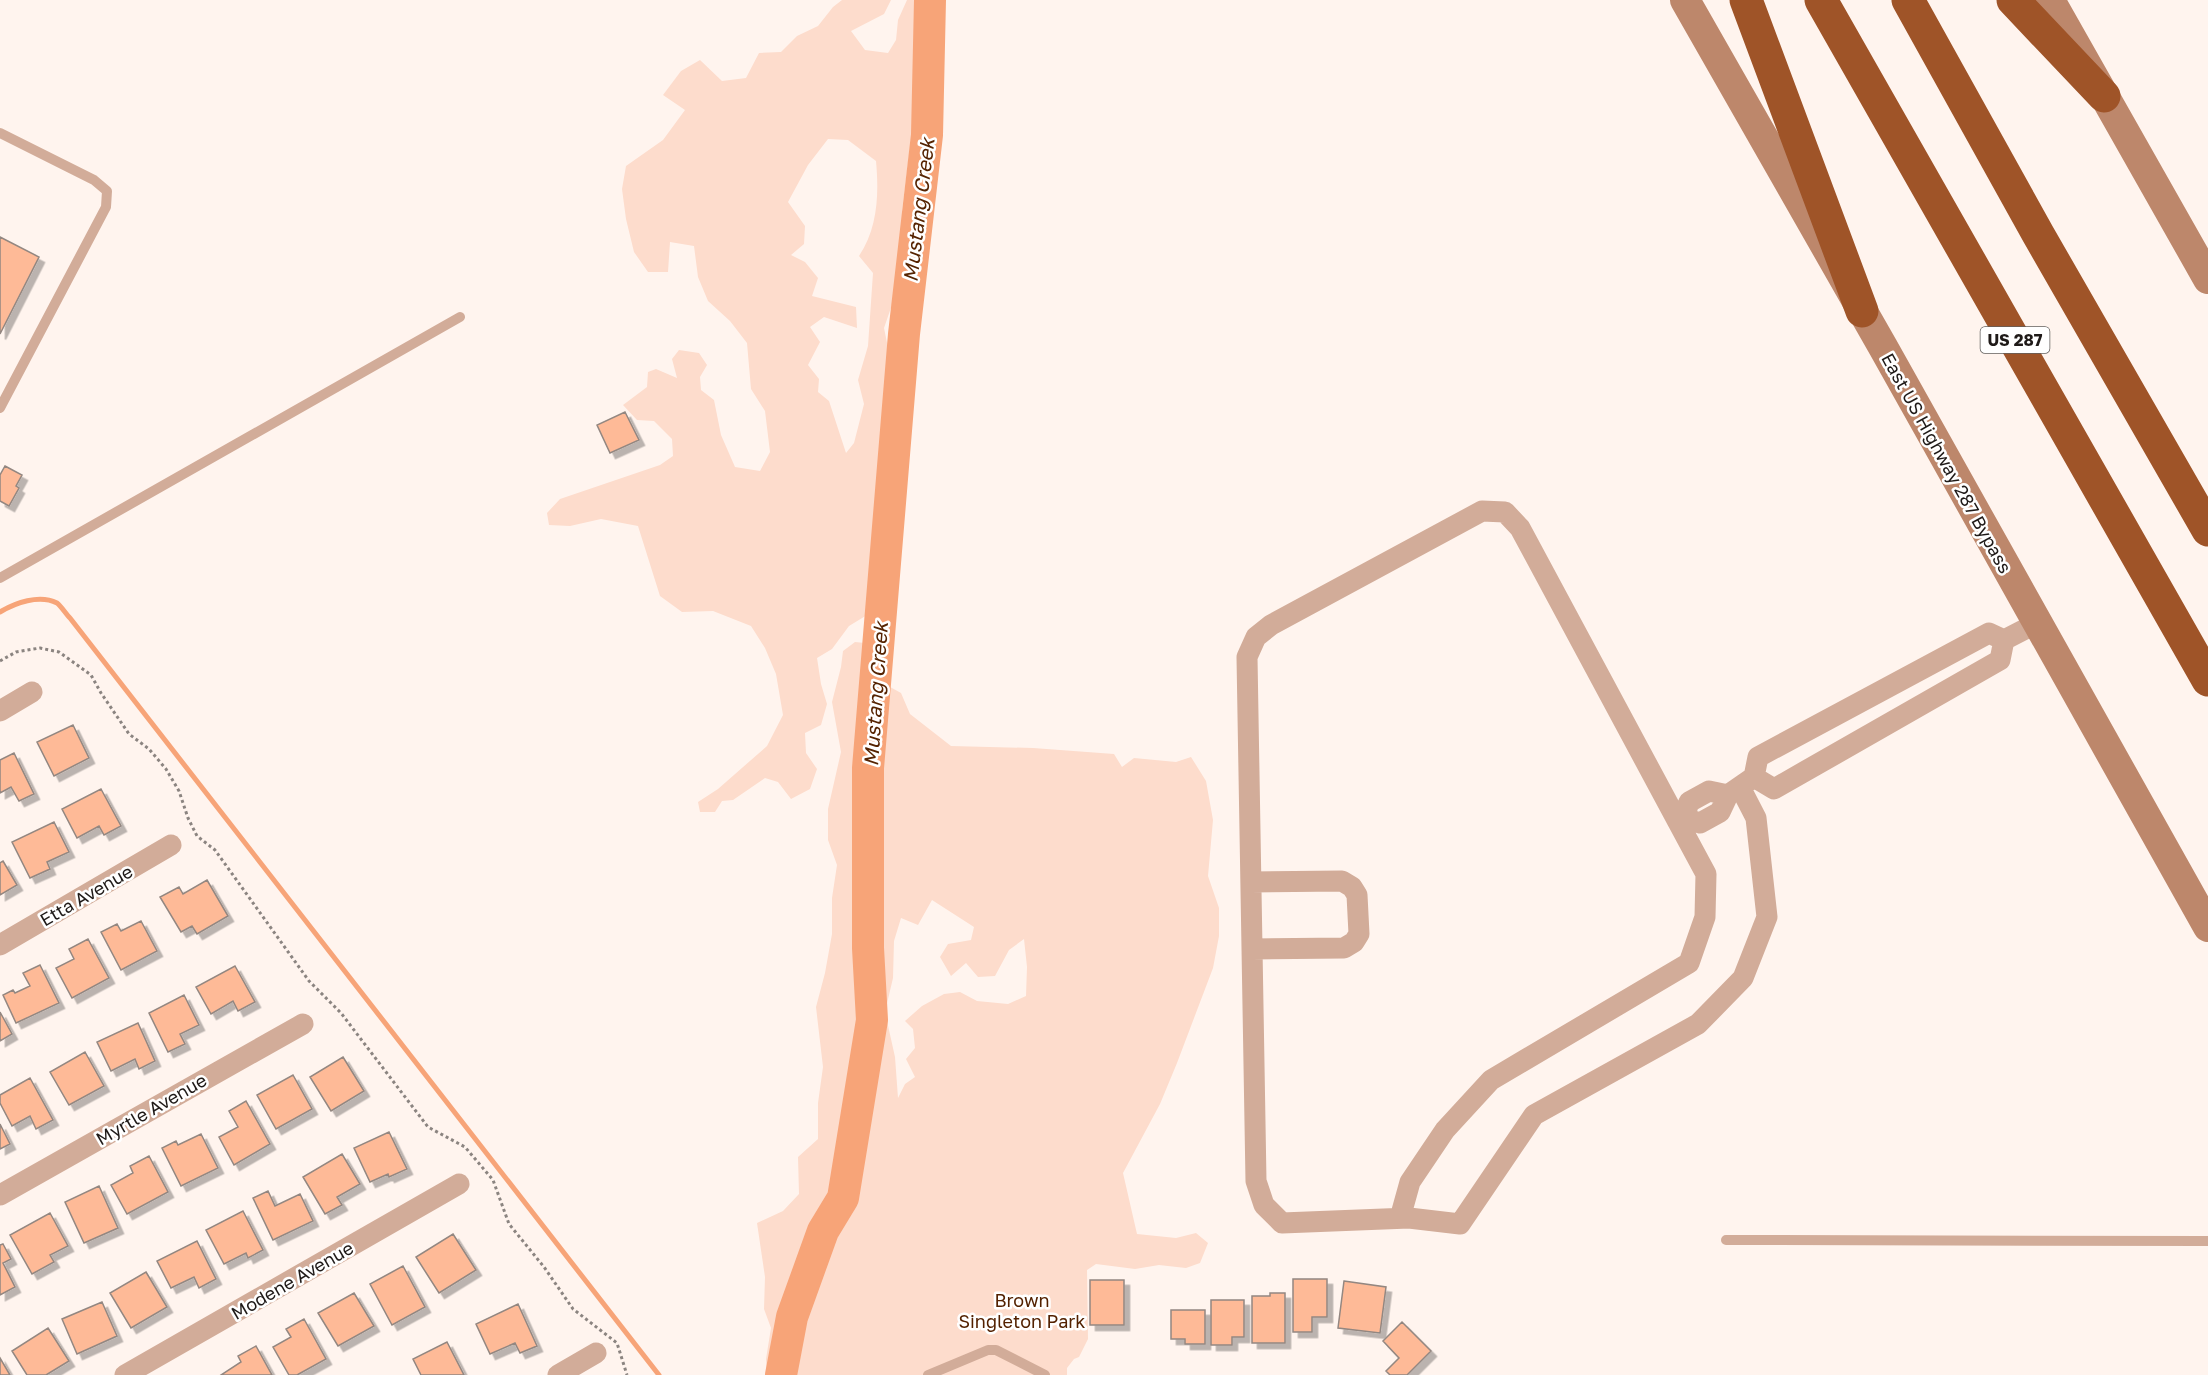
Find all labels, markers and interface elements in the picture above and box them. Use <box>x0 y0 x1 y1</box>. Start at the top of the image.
water label: Mustang Creek <box>897 134 940 283</box>
road number: US 287 <box>1980 327 2050 353</box>
street label: East US Highway 287 Bypass <box>1877 349 2017 577</box>
water label: Mustang Creek <box>858 618 893 767</box>
street label: Etta Avenue <box>36 860 136 930</box>
street label: Myrtle Avenue <box>92 1068 210 1150</box>
street label: Modene Avenue <box>227 1236 357 1324</box>
park label: Brown Singleton Park <box>958 1289 1086 1332</box>

